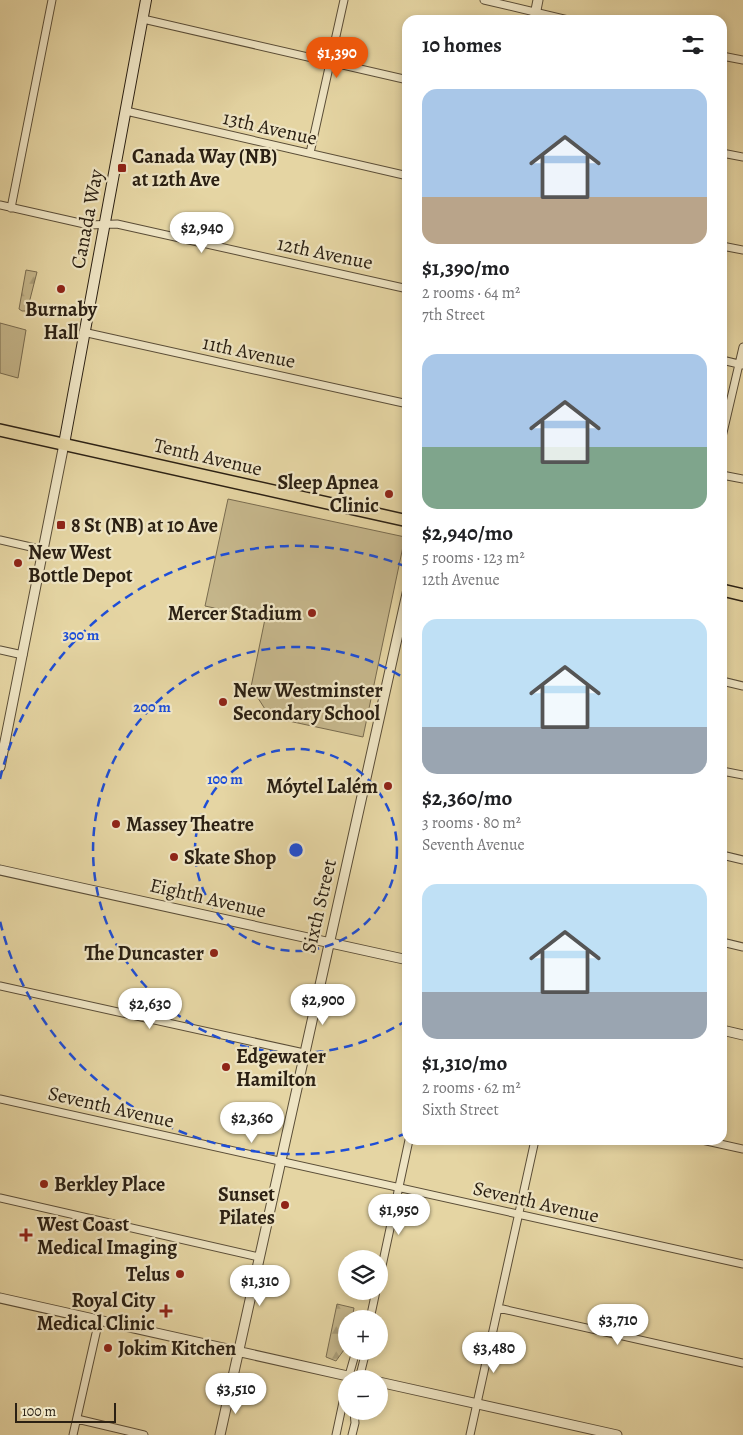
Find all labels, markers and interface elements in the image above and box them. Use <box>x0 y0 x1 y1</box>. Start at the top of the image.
text: 10 homes <box>422 31 502 59</box>
icon: filters <box>679 31 707 59</box>
pin: $1,390 <box>296 36 378 79</box>
text: $1,390 <box>317 42 357 64</box>
street label: 13th Avenue <box>220 104 320 152</box>
icon: home <box>520 122 610 212</box>
place label: Canada Way (NB) at 12th Ave <box>132 143 277 193</box>
marker: Canada Way (NB) at 12th Ave <box>116 162 128 174</box>
street label: Canada Way <box>64 166 110 271</box>
pin: $2,940 <box>161 212 243 254</box>
text: $2,940 <box>181 217 223 239</box>
street label: 12th Avenue <box>275 230 375 276</box>
text: $1,390/mo <box>422 254 510 282</box>
text: 2 rooms · 64 m² <box>422 282 520 304</box>
marker: Burnaby Hall <box>55 283 67 295</box>
place label: Burnaby Hall <box>25 296 98 346</box>
text: 7th Street <box>422 304 485 326</box>
street label: 11th Avenue <box>200 329 298 375</box>
icon: home <box>520 387 610 477</box>
street label: Tenth Avenue <box>151 431 265 483</box>
place label: Sleep Apnea Clinic <box>277 469 379 519</box>
marker: Sleep Apnea Clinic <box>383 488 395 500</box>
place label: 8 St (NB) at 10 Ave <box>71 512 218 539</box>
marker: 8 St (NB) at 10 Ave <box>55 519 67 531</box>
text: $2,940/mo <box>422 519 513 547</box>
place label: New West Bottle Depot <box>28 539 133 589</box>
text: 5 rooms · 123 m² <box>422 547 525 569</box>
marker: New West Bottle Depot <box>12 557 24 569</box>
text: 12th Avenue <box>422 569 500 591</box>
place label: Mercer Stadium <box>168 600 302 627</box>
marker: Mercer Stadium <box>306 607 318 619</box>
text: 300 m <box>63 625 100 645</box>
icon: home <box>520 652 610 742</box>
place label: New Westminster Secondary School <box>233 677 383 727</box>
marker: New Westminster Secondary School <box>217 696 229 708</box>
text: 200 m <box>133 697 171 717</box>
text: 100 m <box>207 769 243 789</box>
place label: Móytel Lalém <box>266 773 378 800</box>
marker: Móytel Lalém <box>382 780 394 792</box>
text: $2,360/mo <box>422 784 512 812</box>
place label: Massey Theatre <box>126 811 254 838</box>
text: 3 rooms · 80 m² <box>422 812 521 834</box>
marker: Massey Theatre <box>110 818 122 830</box>
text: Seventh Avenue <box>422 834 525 856</box>
centre of rings <box>287 841 305 859</box>
place label: Skate Shop <box>184 844 277 871</box>
marker: Skate Shop <box>168 851 180 863</box>
street label: Sixth Street <box>295 856 343 956</box>
street label: Eighth Avenue <box>147 872 269 924</box>
icon: home <box>520 917 610 1007</box>
place label: The Duncaster <box>84 940 204 967</box>
marker: The Duncaster <box>208 947 220 959</box>
pin: $2,900 <box>282 984 364 1026</box>
pin: $2,630 <box>109 988 191 1030</box>
text: $2,900 <box>302 989 345 1011</box>
text: $2,630 <box>129 993 171 1015</box>
place label: Edgewater Hamilton <box>236 1043 326 1093</box>
text: $1,310/mo <box>422 1049 507 1077</box>
marker: Edgewater Hamilton <box>220 1061 232 1073</box>
text: 2 rooms · 62 m² <box>422 1077 521 1099</box>
street label: Seventh Avenue <box>45 1079 177 1135</box>
text: Sixth Street <box>422 1099 499 1121</box>
pin: $2,360 <box>211 1102 293 1144</box>
text: $2,360 <box>231 1107 273 1129</box>
place label: Berkley Place <box>54 1171 165 1198</box>
street label: Seventh Avenue <box>470 1174 602 1230</box>
marker: Berkley Place <box>38 1178 50 1190</box>
place label: Sunset Pilates <box>218 1181 275 1231</box>
pin: $1,950 <box>358 1194 440 1236</box>
marker: Sunset Pilates <box>279 1199 291 1211</box>
text: $1,950 <box>379 1199 419 1221</box>
place label: West Coast Medical Imaging <box>36 1211 178 1261</box>
marker: West Coast Medical Imaging <box>19 1228 33 1242</box>
map controls <box>338 1250 388 1420</box>
button: layers <box>338 1250 388 1300</box>
place label: Telus <box>126 1261 170 1288</box>
pin: $1,310 <box>219 1264 301 1307</box>
marker: Telus <box>174 1268 186 1280</box>
text: $1,310 <box>241 1270 279 1292</box>
place label: Royal City Medical Clinic <box>37 1287 156 1337</box>
marker: Royal City Medical Clinic <box>159 1304 173 1318</box>
pin: $3,710 <box>577 1304 659 1346</box>
text: $3,710 <box>598 1309 638 1331</box>
button: + <box>338 1310 388 1360</box>
pin: $3,480 <box>453 1332 535 1374</box>
place label: Jokim Kitchen <box>118 1335 236 1362</box>
text: $3,480 <box>473 1337 515 1359</box>
marker: Jokim Kitchen <box>102 1342 114 1354</box>
button: − <box>338 1370 388 1420</box>
pin: $3,510 <box>195 1372 277 1415</box>
text: $3,510 <box>216 1378 256 1400</box>
scale bar <box>15 1400 116 1423</box>
text: 100 m <box>22 1402 56 1421</box>

